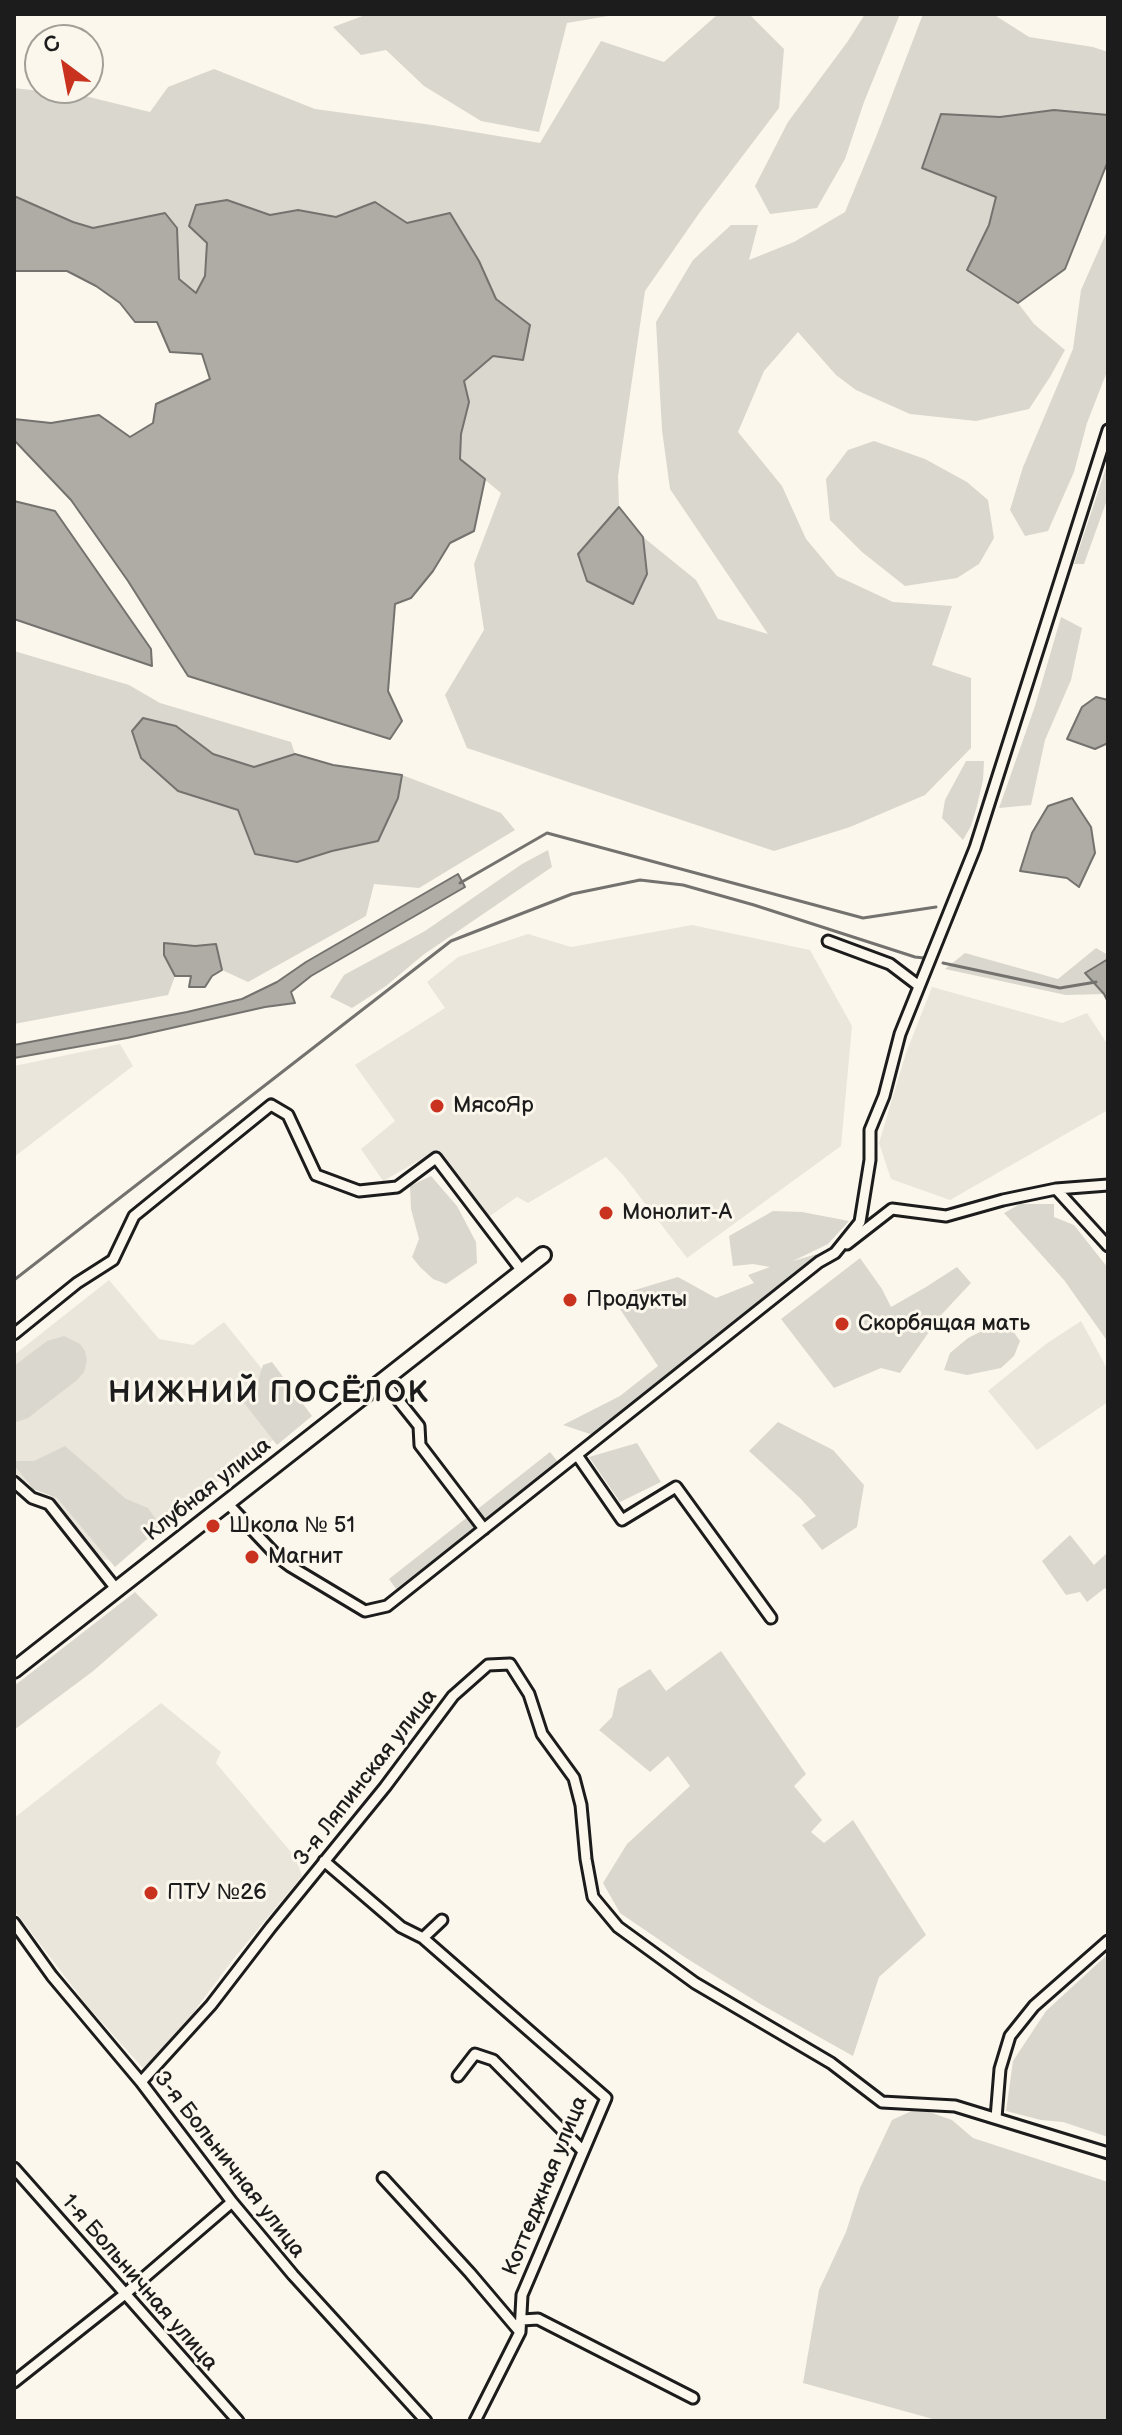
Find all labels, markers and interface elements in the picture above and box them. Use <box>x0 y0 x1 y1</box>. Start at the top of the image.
north arrow <box>24 24 104 104</box>
text: С <box>38 29 66 60</box>
place label: МясоЯр <box>453 1093 534 1119</box>
marker: МясоЯр <box>428 1097 446 1115</box>
place label: Монолит-А <box>622 1200 732 1226</box>
marker: Монолит-А <box>597 1204 615 1222</box>
place label: Продукты <box>586 1287 687 1313</box>
marker: Продукты <box>561 1291 579 1309</box>
place label: Скорбящая мать <box>858 1311 1030 1337</box>
marker: Скорбящая мать <box>833 1315 851 1333</box>
district label: НИЖНИЙ ПОСЁЛОК <box>108 1376 430 1412</box>
street label: Клубная улица <box>139 1432 277 1548</box>
place label: Школа № 51 <box>229 1513 355 1539</box>
marker: Школа № 51 <box>204 1517 222 1535</box>
place label: Магнит <box>268 1544 343 1570</box>
marker: Магнит <box>243 1548 261 1566</box>
street label: 3-я Ляпинская улица <box>289 1684 443 1872</box>
place label: ПТУ №26 <box>167 1880 267 1906</box>
marker: ПТУ №26 <box>142 1884 160 1902</box>
street label: 3-я Больничная улица <box>148 2066 310 2264</box>
street label: Коттеджная улица <box>498 2092 594 2280</box>
street label: 1-я Больничная улица <box>55 2189 223 2377</box>

